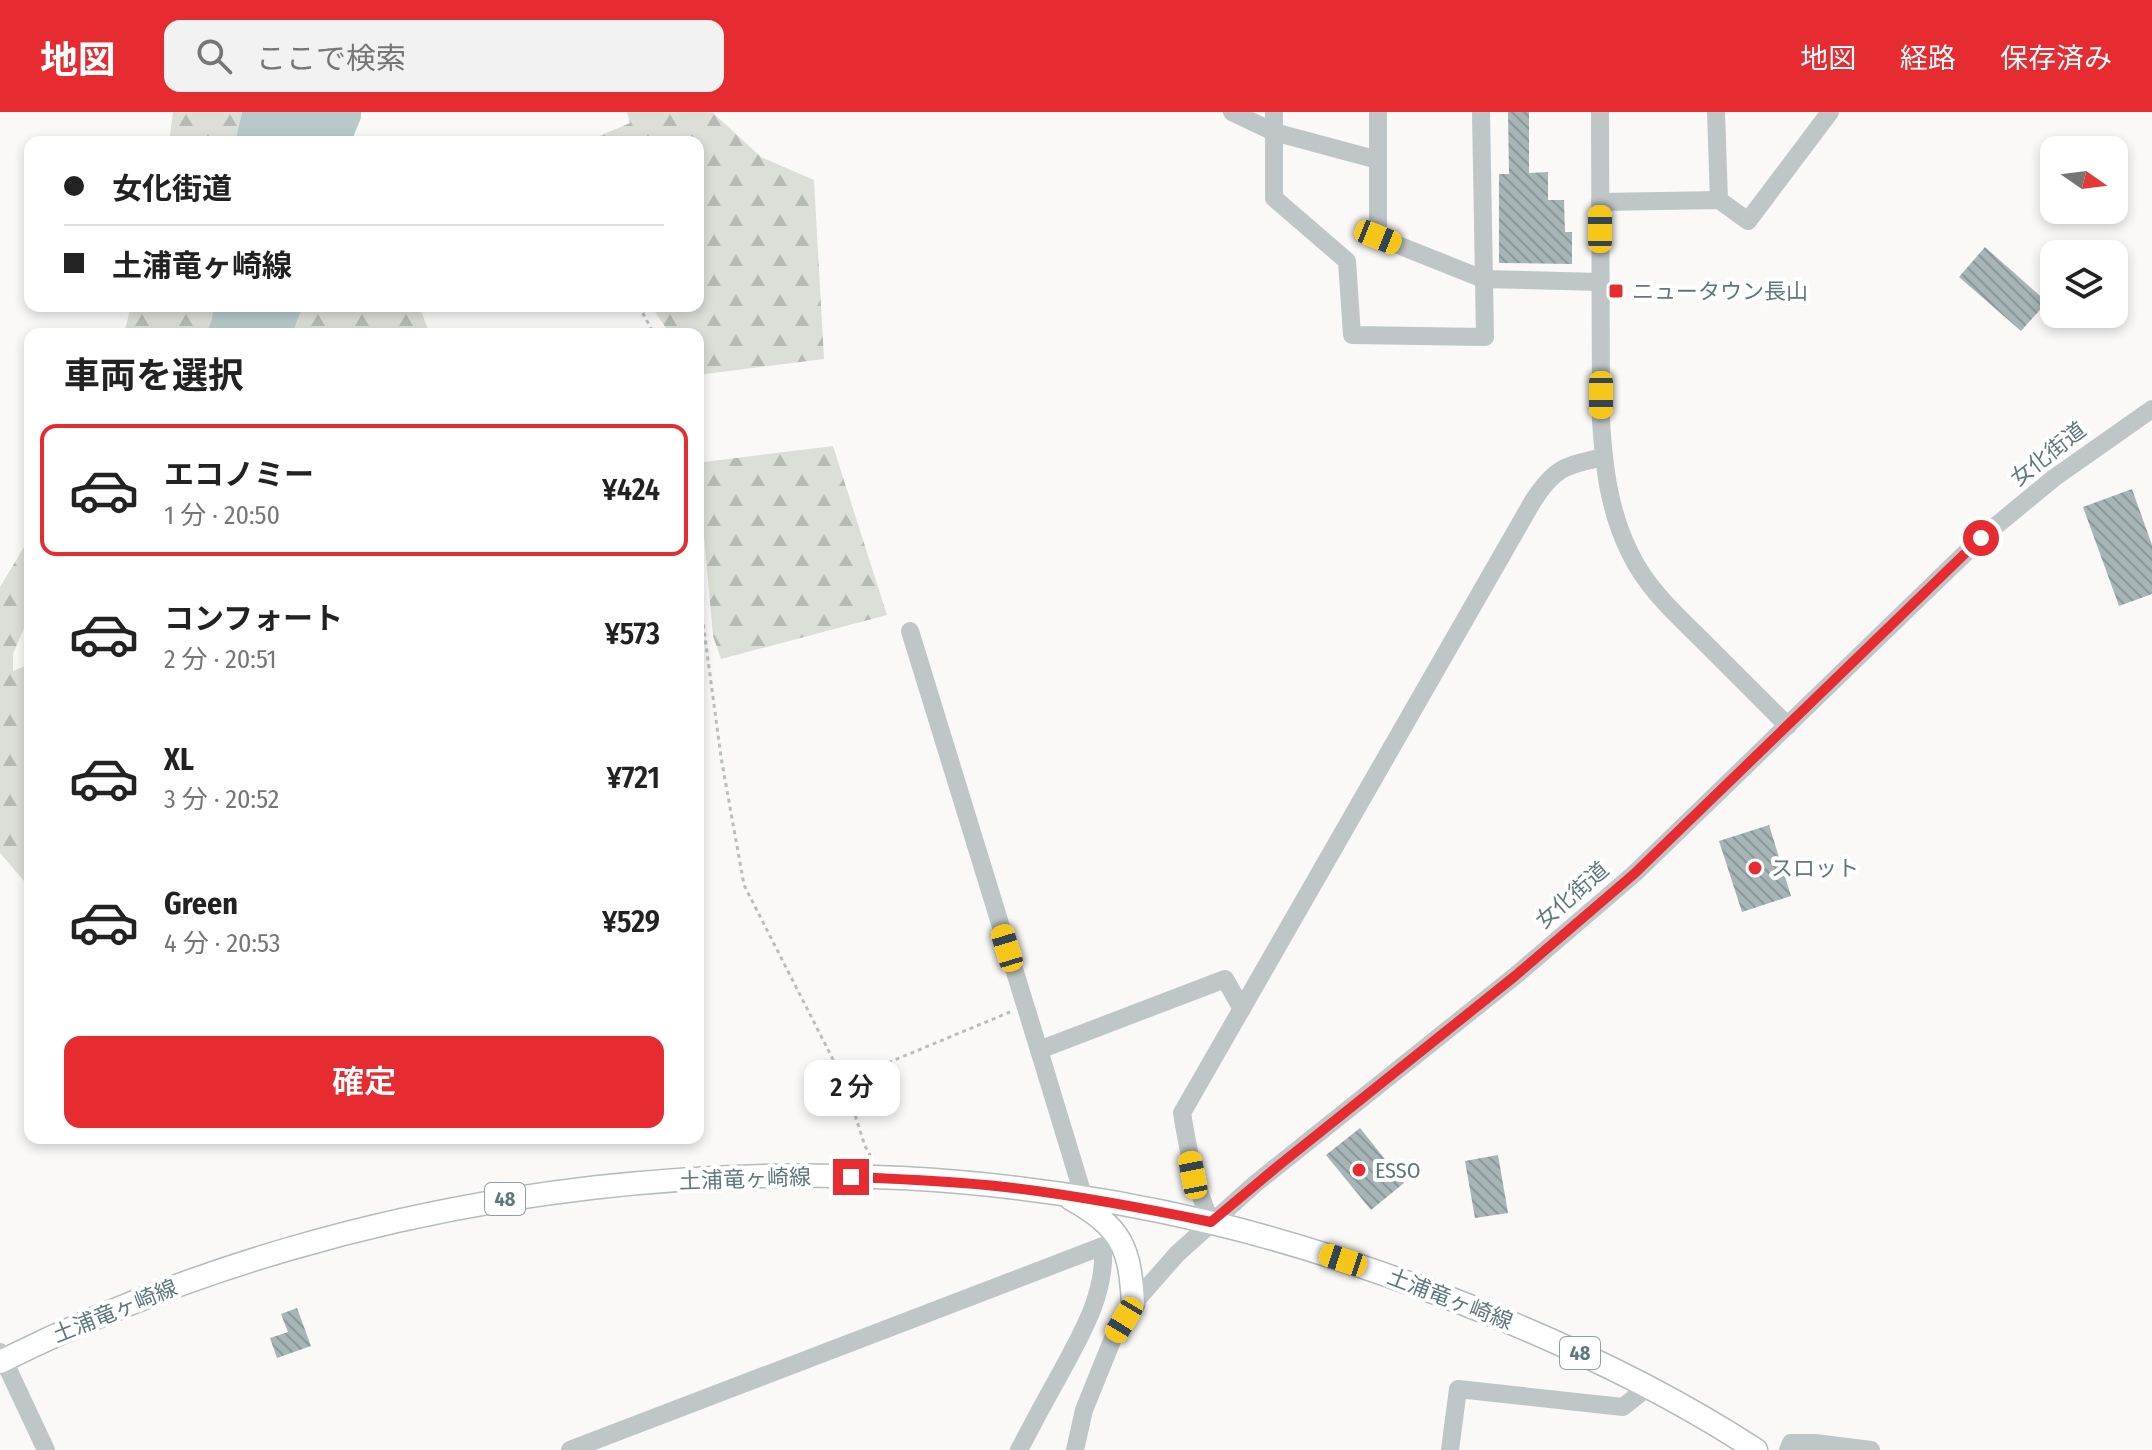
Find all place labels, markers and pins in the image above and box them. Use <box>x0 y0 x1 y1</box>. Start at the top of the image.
place label: ニュータウン長山 <box>1632 278 1808 305</box>
marker: ニュータウン長山 <box>1607 282 1625 300</box>
place label: スロット <box>1771 855 1859 882</box>
marker: スロット <box>1746 859 1764 877</box>
place label: ESSO <box>1375 1157 1420 1184</box>
marker: ESSO <box>1350 1161 1368 1179</box>

